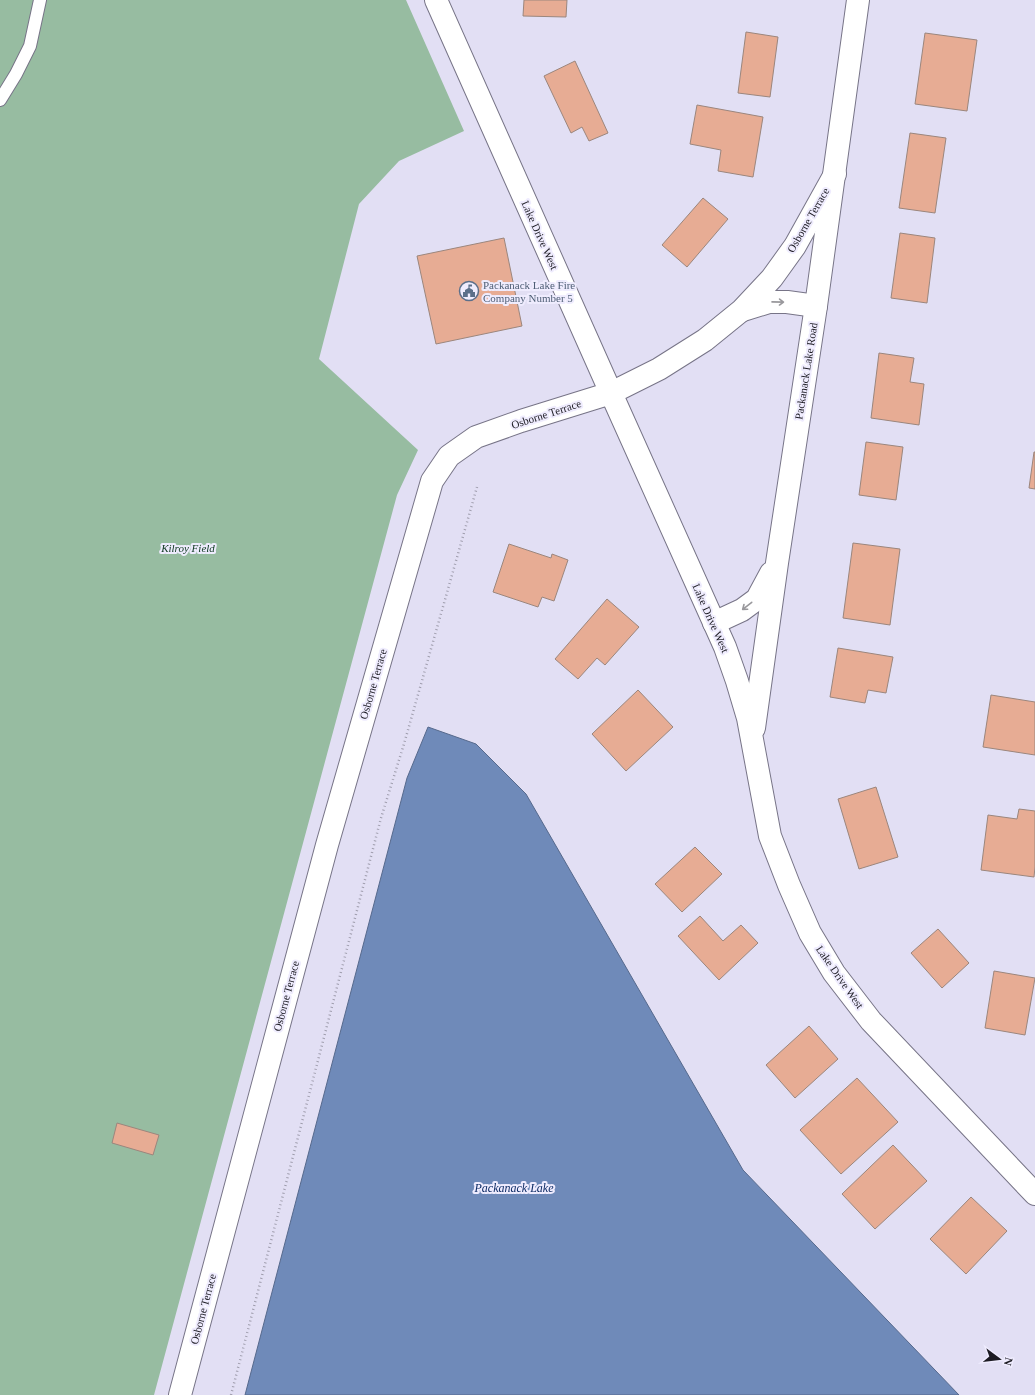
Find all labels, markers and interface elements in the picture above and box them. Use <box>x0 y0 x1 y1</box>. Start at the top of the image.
street label: Osborne Terrace <box>785 185 831 254</box>
street label: Lake Drive West <box>519 199 561 271</box>
place label: Packanack Lake Fire Company Number 5 <box>483 279 575 304</box>
public building icon: Packanack Lake Fire Company Number 5 <box>458 280 480 302</box>
one-way arrow <box>771 298 784 306</box>
street label: Packanack Lake Road <box>792 321 820 420</box>
street label: Osborne Terrace <box>510 397 582 431</box>
park label: Kilroy Field <box>160 542 215 554</box>
street label: Lake Drive West <box>690 582 732 654</box>
one-way arrow <box>741 602 752 610</box>
street label: Osborne Terrace <box>357 647 389 721</box>
street label: Lake Drive West <box>814 943 866 1011</box>
street label: Osborne Terrace <box>271 959 301 1033</box>
water label: Packanack Lake <box>474 1181 554 1195</box>
street label: Osborne Terrace <box>188 1272 218 1346</box>
north arrow <box>979 1339 1019 1379</box>
text: N <box>1002 1356 1015 1367</box>

